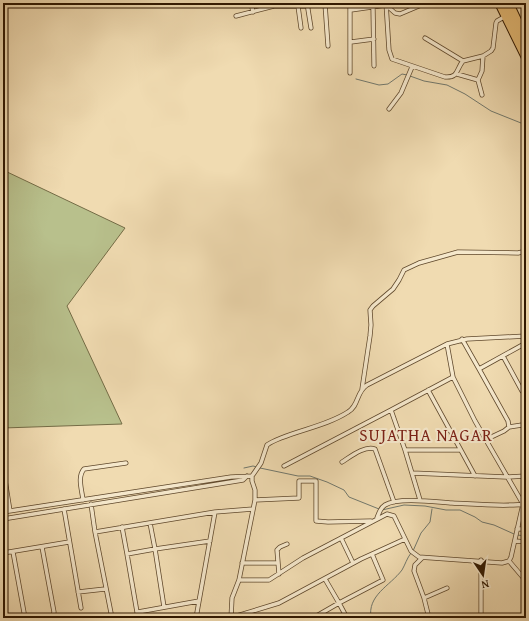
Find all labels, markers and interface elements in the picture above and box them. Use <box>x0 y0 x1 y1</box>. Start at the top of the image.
district label: SUJATHA NAGAR <box>359 422 493 447</box>
north arrow <box>463 555 503 595</box>
text: N <box>479 576 491 594</box>

